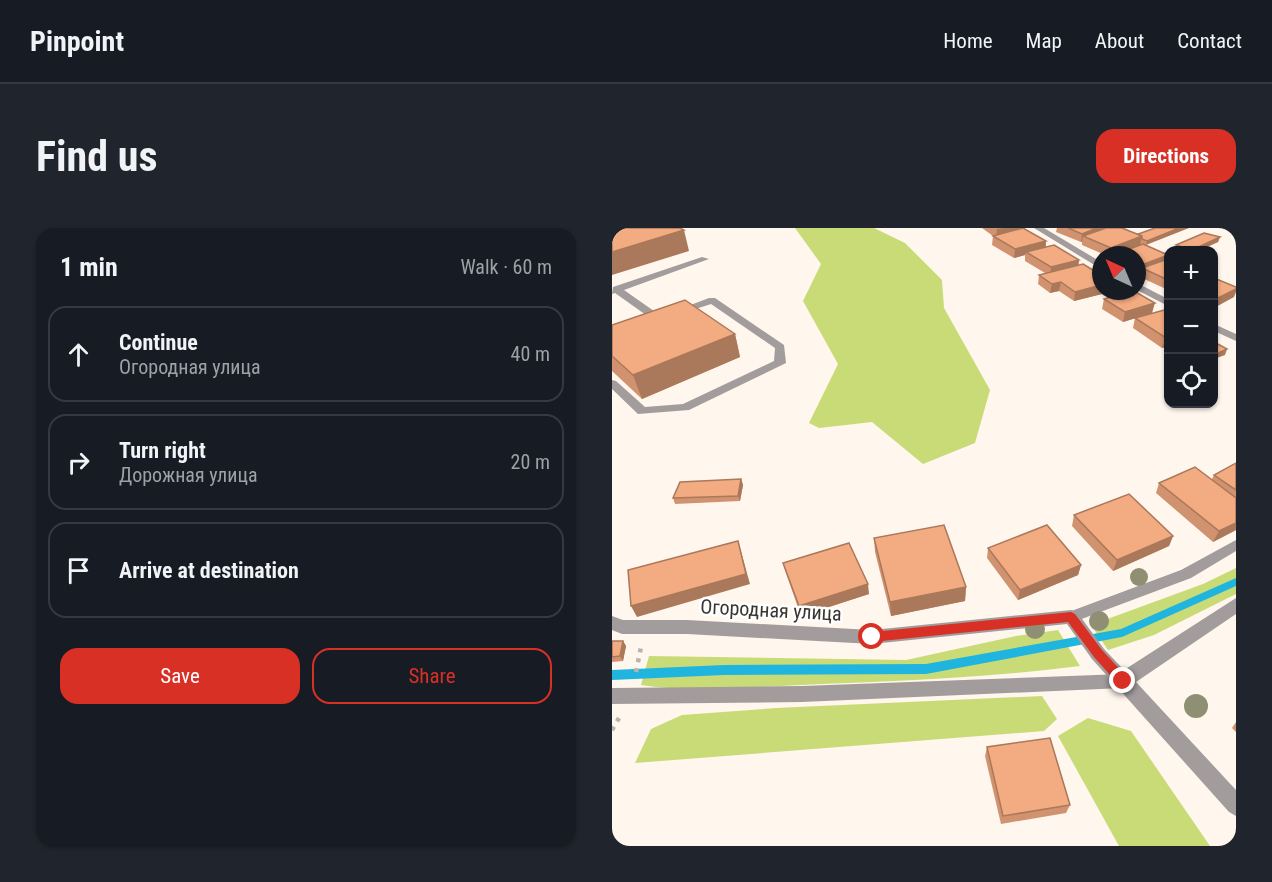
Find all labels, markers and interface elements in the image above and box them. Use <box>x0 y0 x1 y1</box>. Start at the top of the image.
text: Pinpoint <box>30 25 124 58</box>
text: Home <box>943 29 993 53</box>
text: Map <box>1026 29 1062 53</box>
text: About <box>1095 29 1144 53</box>
text: Contact <box>1177 29 1242 53</box>
button: Directions <box>1096 129 1236 183</box>
text: Find us <box>36 132 157 181</box>
north arrow <box>1092 246 1146 300</box>
map controls <box>1164 246 1218 408</box>
button: + <box>1164 246 1218 300</box>
text: 1 min <box>60 252 118 282</box>
text: Walk · 60 m <box>460 255 552 279</box>
button: − <box>1164 300 1218 354</box>
text: Continue <box>119 330 198 355</box>
icon: ahead <box>62 338 95 371</box>
text: 40 m <box>511 342 550 366</box>
button: locate <box>1164 354 1218 408</box>
text: Огородная улица <box>119 355 261 379</box>
text: Turn right <box>119 438 206 463</box>
icon: right <box>62 446 95 479</box>
text: 20 m <box>511 450 550 474</box>
text: Дорожная улица <box>119 463 258 487</box>
icon: arrive <box>62 554 95 587</box>
text: Arrive at destination <box>119 558 299 583</box>
street label: Огородная улица <box>700 594 842 626</box>
route start <box>858 623 884 649</box>
button: Save <box>60 648 300 704</box>
button: Share <box>312 648 552 704</box>
route end <box>1109 667 1135 693</box>

